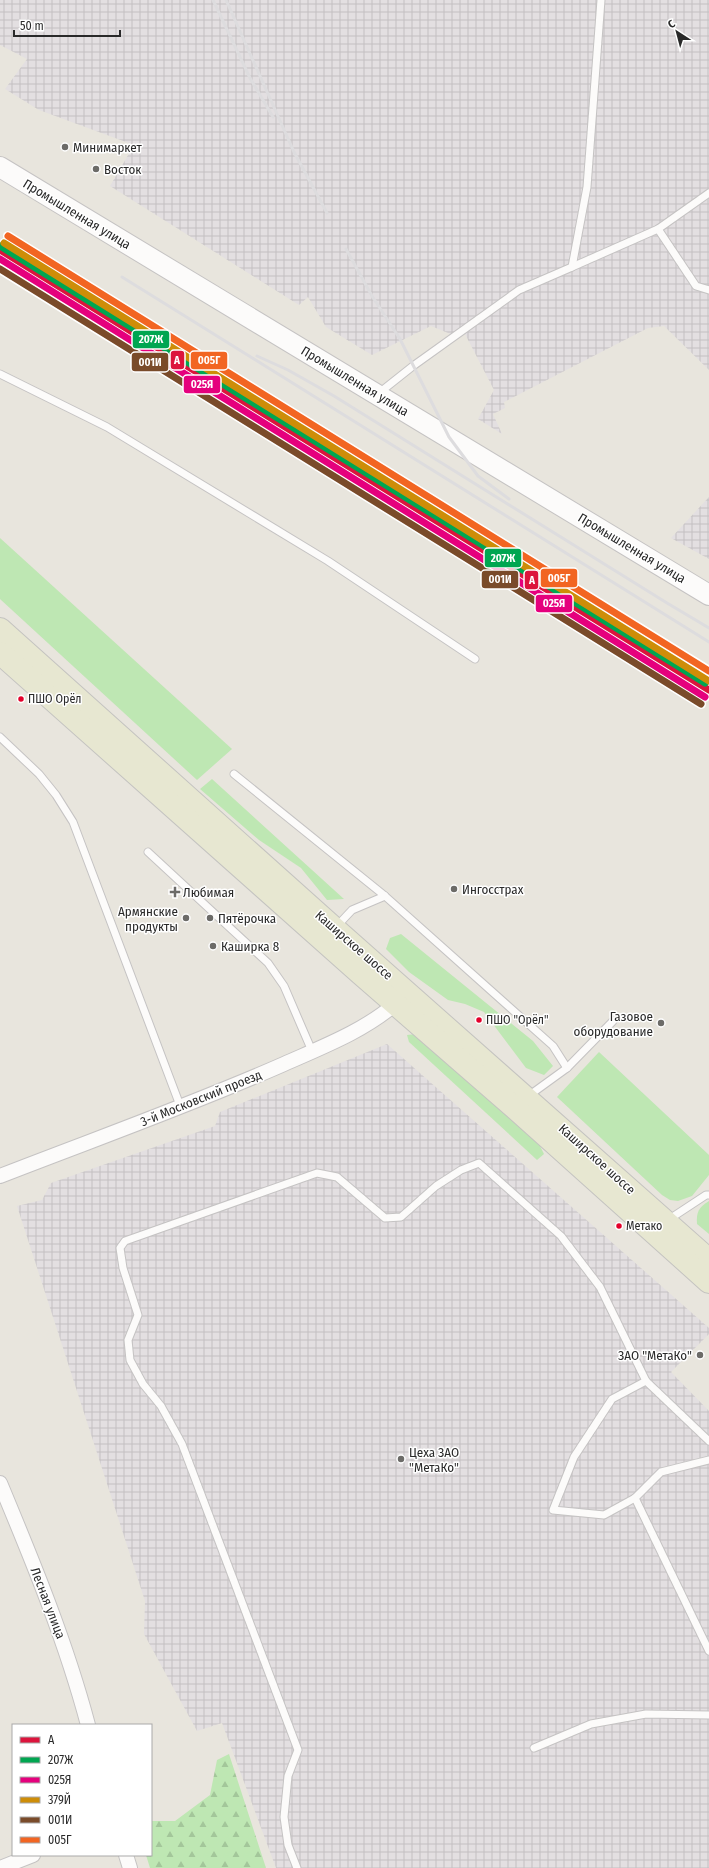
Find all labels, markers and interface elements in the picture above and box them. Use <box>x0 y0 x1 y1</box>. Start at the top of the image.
scale bar <box>14 12 120 38</box>
north arrow <box>657 12 697 52</box>
text: С <box>665 17 678 31</box>
text: 50 m <box>20 19 44 33</box>
place label: Минимаркет <box>73 140 142 155</box>
marker: Минимаркет <box>60 142 70 152</box>
place label: Восток <box>104 162 141 177</box>
marker: Восток <box>91 164 101 174</box>
street label: Промышленная улица <box>20 176 134 252</box>
line badge: 207Ж <box>132 330 170 349</box>
text: 207Ж <box>138 333 164 346</box>
street label: Промышленная улица <box>298 343 412 419</box>
line badge: A <box>170 350 185 370</box>
line badge: 005Г <box>190 351 228 370</box>
line badge: 001И <box>131 352 169 372</box>
text: A <box>173 354 181 367</box>
text: 005Г <box>198 354 221 367</box>
text: 001И <box>138 356 162 369</box>
line badge: 025Я <box>183 375 221 394</box>
text: 025Я <box>191 378 213 391</box>
street label: Промышленная улица <box>575 510 689 586</box>
line badge: 207Ж <box>484 548 522 568</box>
text: 207Ж <box>490 552 516 565</box>
line badge: 005Г <box>540 568 578 588</box>
line badge: 001И <box>481 570 519 589</box>
line badge: A <box>524 570 539 590</box>
text: 005Г <box>548 572 571 585</box>
text: 001И <box>488 573 512 586</box>
text: A <box>528 574 536 587</box>
line badge: 025Я <box>535 594 573 613</box>
text: 025Я <box>543 597 565 610</box>
place label: ПШО Орёл <box>28 692 81 706</box>
marker: ПШО Орёл <box>16 694 26 704</box>
place label: Ингосстрах <box>462 882 524 897</box>
marker: Ингосстрах <box>449 884 459 894</box>
place label: Любимая <box>183 885 234 900</box>
marker: Любимая <box>170 887 180 897</box>
place label: Армянские продукты <box>118 904 178 934</box>
street label: Каширское шоссе <box>312 907 396 983</box>
place label: Пятёрочка <box>218 911 276 926</box>
marker: Армянские продукты <box>181 913 191 923</box>
marker: Пятёрочка <box>205 913 215 923</box>
place label: Каширка 8 <box>221 939 279 954</box>
marker: Каширка 8 <box>208 941 218 951</box>
place label: Газовое оборудование <box>574 1009 653 1039</box>
place label: ПШО "Орёл" <box>486 1013 548 1027</box>
marker: ПШО "Орёл" <box>474 1015 484 1025</box>
marker: Газовое оборудование <box>656 1018 666 1028</box>
street label: 3-й Московский проезд <box>138 1067 264 1129</box>
street label: Каширское шоссе <box>556 1121 638 1197</box>
place label: Метако <box>626 1219 662 1233</box>
marker: Метако <box>614 1221 624 1231</box>
place label: ЗАО "МетаКо" <box>618 1348 692 1363</box>
marker: ЗАО "МетаКо" <box>695 1350 705 1360</box>
place label: Цеха ЗАО "МетаКо" <box>409 1445 459 1475</box>
marker: Цеха ЗАО "МетаКо" <box>396 1454 406 1464</box>
street label: Лесная улица <box>28 1565 68 1641</box>
legend <box>12 1724 152 1856</box>
text: A <box>48 1733 55 1747</box>
text: 207Ж <box>48 1753 73 1767</box>
text: 025Я <box>48 1773 71 1787</box>
text: 379Й <box>48 1792 71 1807</box>
text: 001И <box>48 1813 72 1827</box>
text: 005Г <box>48 1833 72 1847</box>

